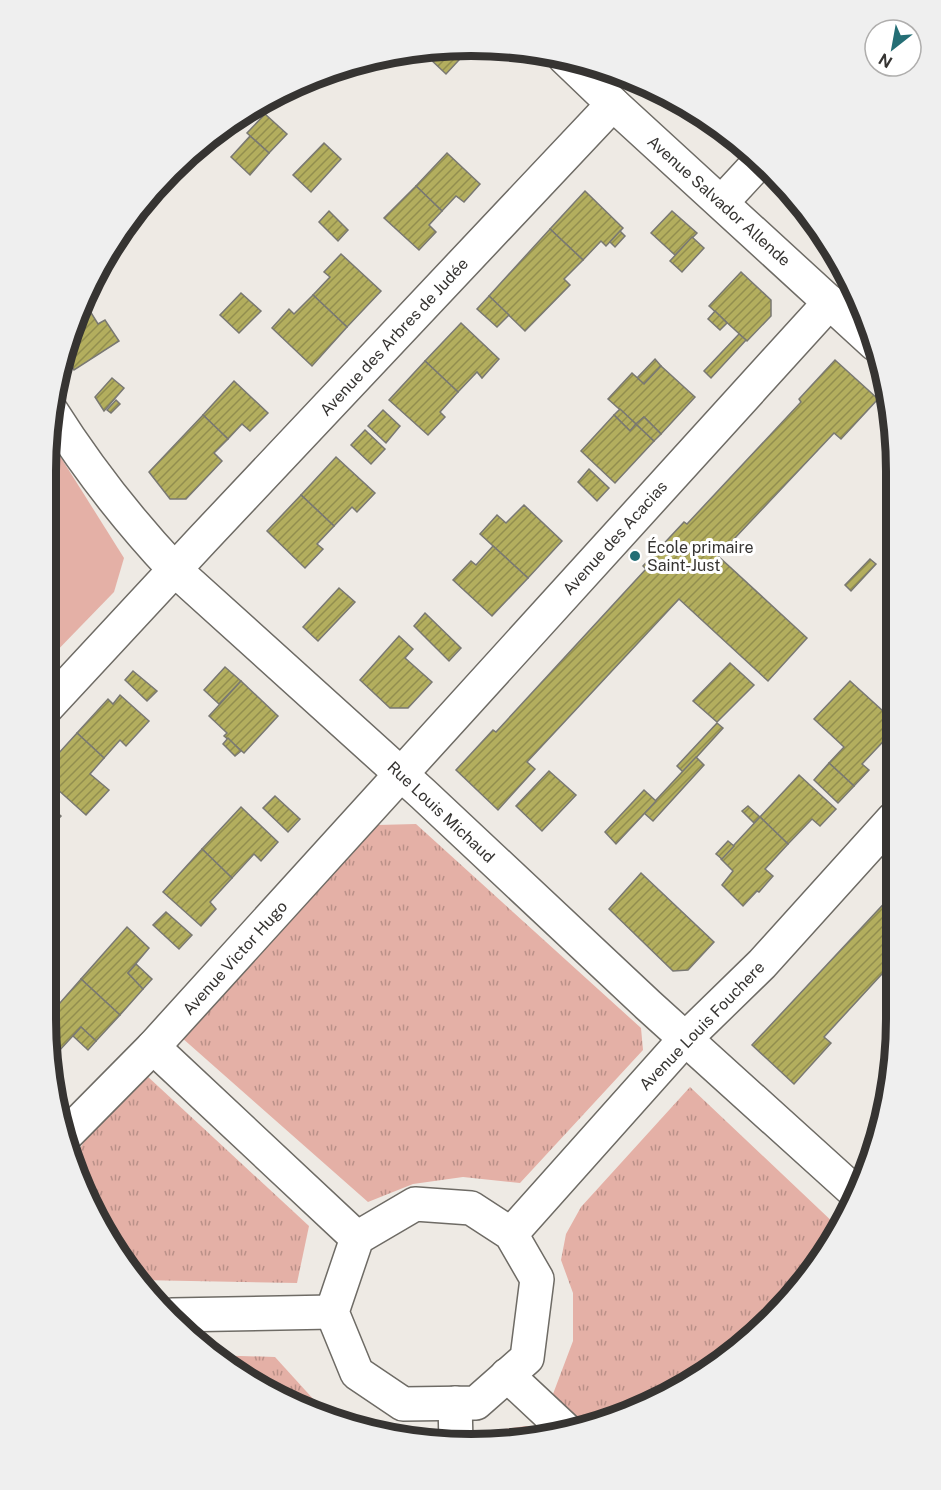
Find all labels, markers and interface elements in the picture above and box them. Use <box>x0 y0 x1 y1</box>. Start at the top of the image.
north arrow <box>863 18 923 78</box>
text: N <box>875 49 896 72</box>
street label: Avenue Salvador Allende <box>644 132 794 270</box>
street label: Avenue des Arbres de Judée <box>316 254 472 420</box>
street label: Avenue des Acacias <box>559 477 671 599</box>
place label: École primaire Saint-Just <box>647 537 754 575</box>
marker: École primaire Saint-Just <box>628 549 642 563</box>
street label: Rue Louis Michaud <box>383 757 499 867</box>
street label: Avenue Victor Hugo <box>179 897 291 1019</box>
street label: Avenue Louis Fouchere <box>636 958 768 1094</box>

